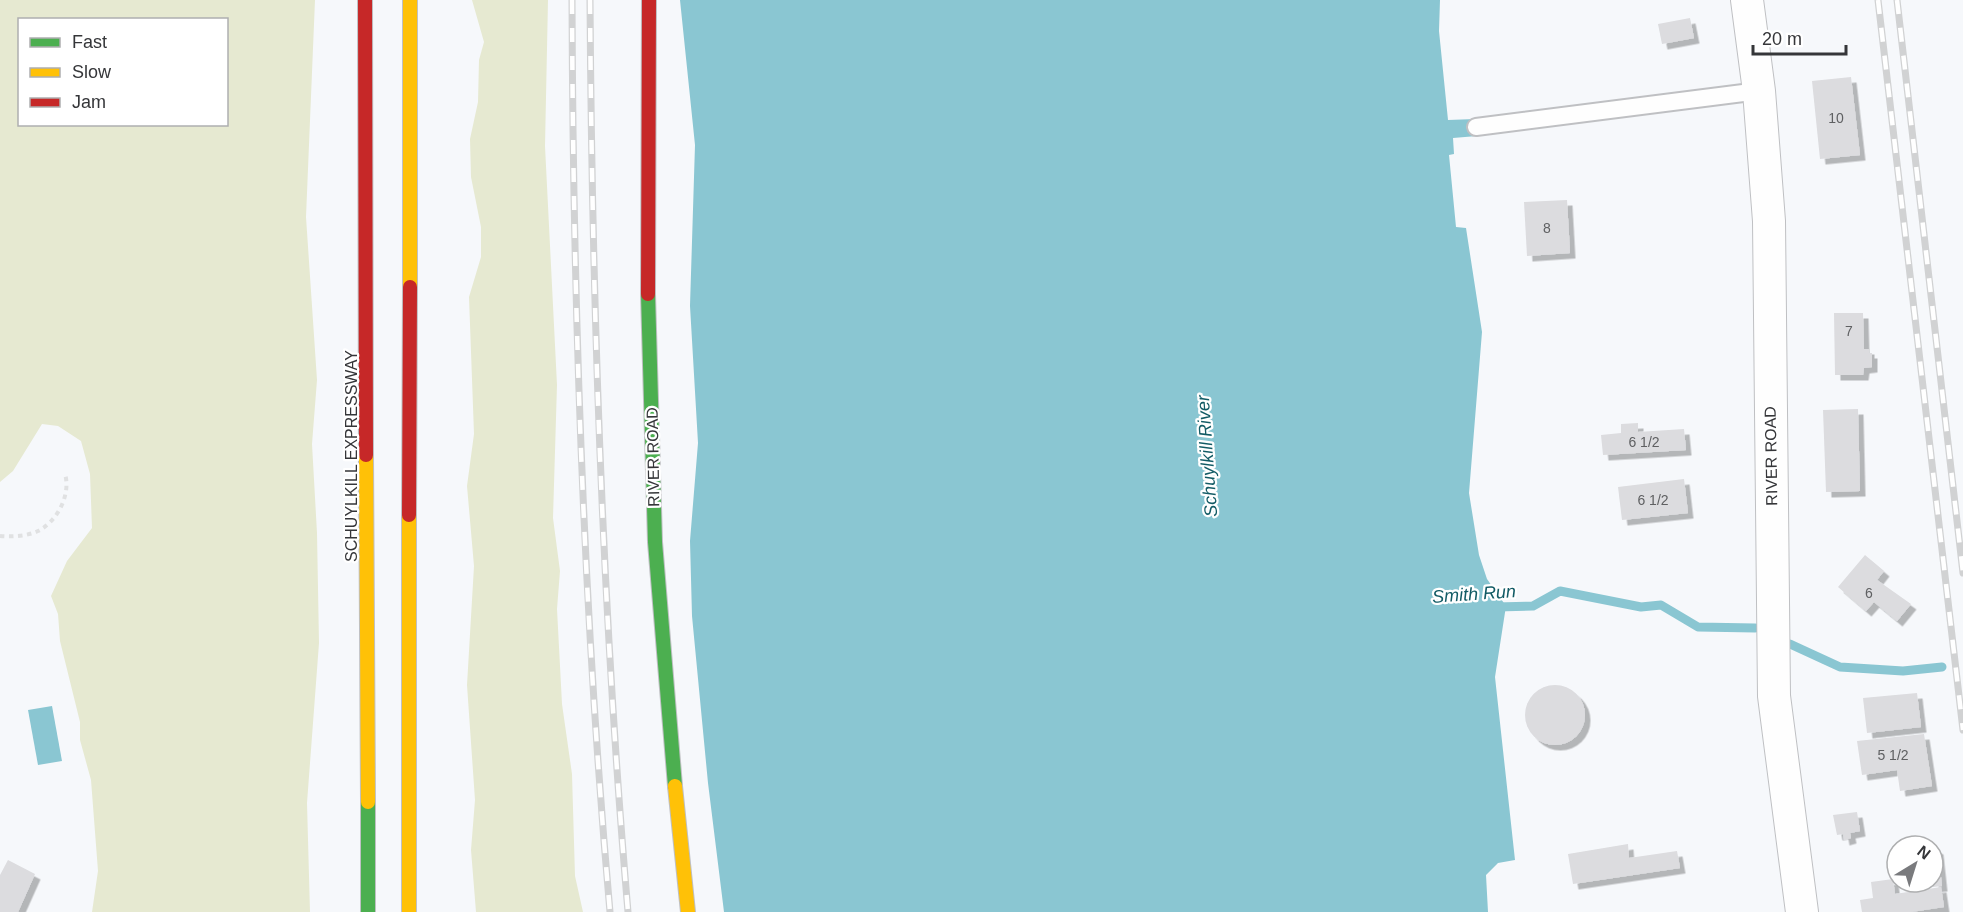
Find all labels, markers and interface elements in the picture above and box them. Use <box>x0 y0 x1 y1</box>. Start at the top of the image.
legend <box>18 18 228 126</box>
scale bar <box>1753 18 1846 56</box>
text: 20 m <box>1762 29 1802 49</box>
text: Fast <box>72 32 107 52</box>
text: Slow <box>72 62 112 82</box>
text: Jam <box>72 92 106 112</box>
house number: 10 <box>1828 110 1844 126</box>
house number: 8 <box>1543 220 1551 236</box>
house number: 7 <box>1845 323 1853 339</box>
street label: SCHUYLKILL EXPRESSWAY <box>343 350 360 562</box>
water label: Schuylkill River <box>1193 393 1221 518</box>
street label: RIVER ROAD <box>1762 406 1780 506</box>
street label: RIVER ROAD <box>644 407 662 507</box>
house number: 6 1/2 <box>1628 434 1660 450</box>
house number: 6 1/2 <box>1637 492 1669 508</box>
water label: Smith Run <box>1431 581 1517 607</box>
house number: 6 <box>1865 585 1873 601</box>
house number: 5 1/2 <box>1877 747 1909 763</box>
north arrow <box>1885 834 1945 894</box>
text: N <box>1914 842 1934 863</box>

